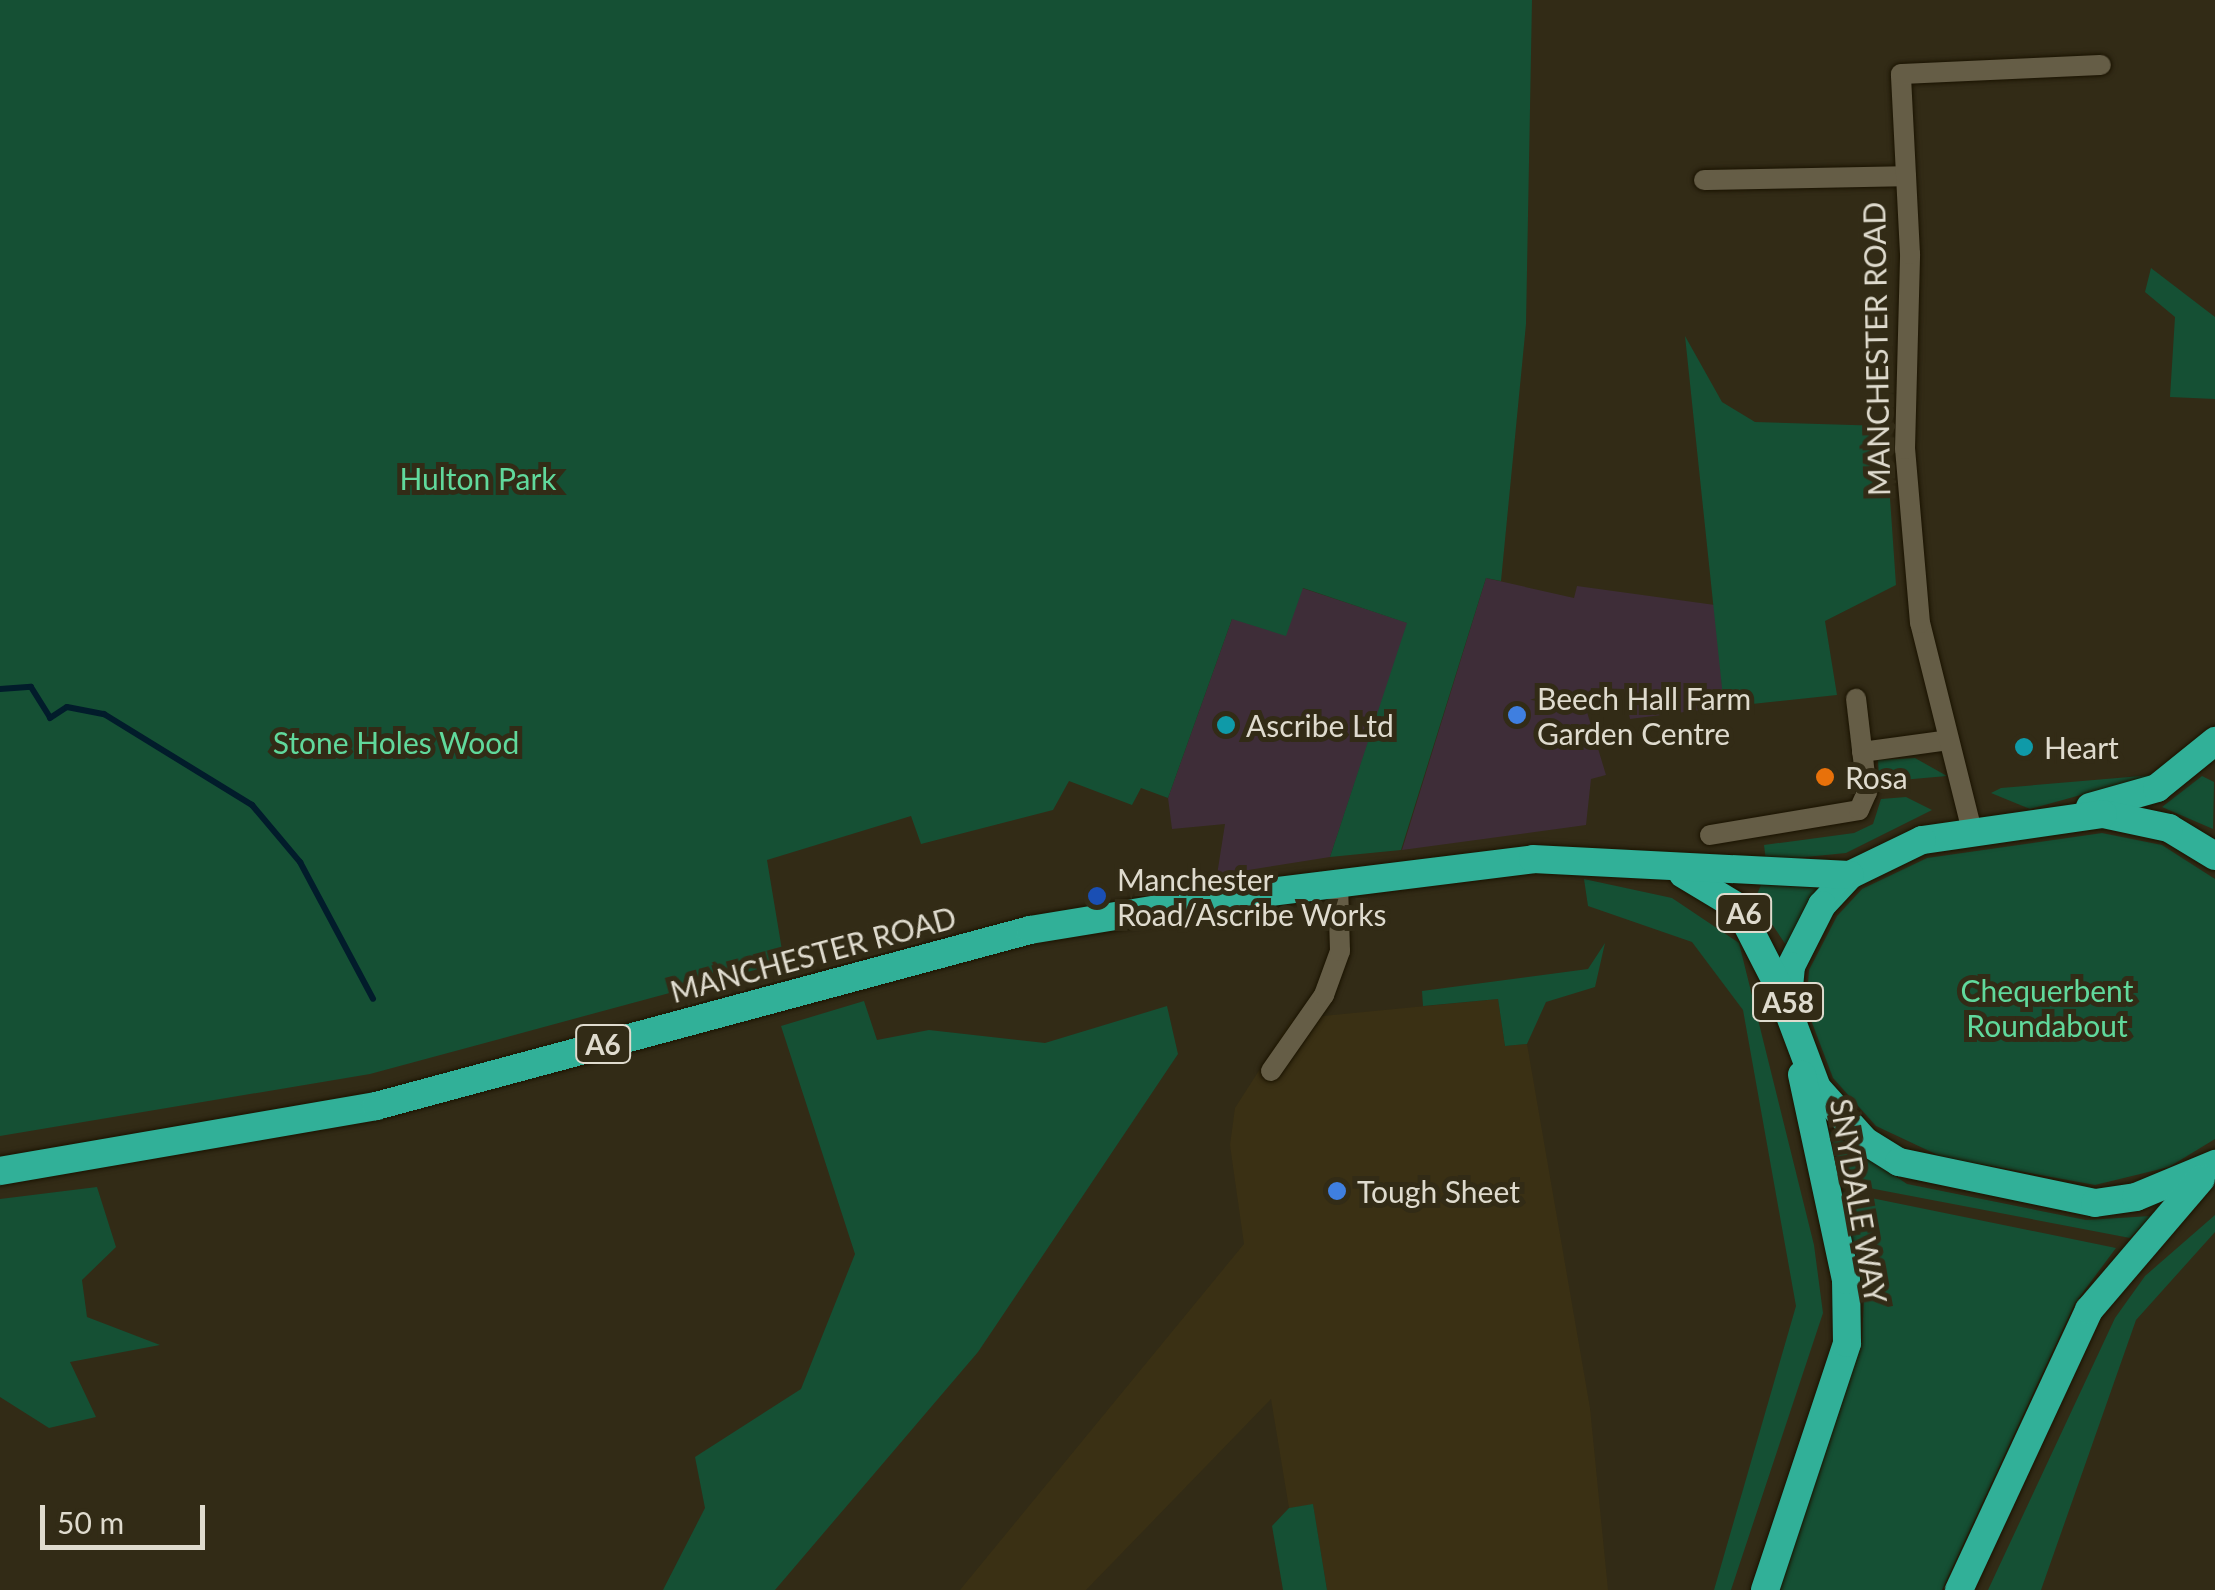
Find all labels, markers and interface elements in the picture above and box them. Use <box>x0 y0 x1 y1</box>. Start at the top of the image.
street label: MANCHESTER ROAD <box>1855 202 1897 496</box>
park label: Hulton Park <box>399 460 557 496</box>
place label: Beech Hall Farm Garden Centre <box>1537 680 1751 750</box>
marker: Beech Hall Farm Garden Centre <box>1506 704 1528 726</box>
place label: Ascribe Ltd <box>1246 707 1394 743</box>
marker: Ascribe Ltd <box>1215 714 1237 736</box>
park label: Stone Holes Wood <box>273 724 519 760</box>
place label: Heart <box>2044 729 2119 765</box>
marker: Heart <box>2013 736 2035 758</box>
place label: Rosa <box>1845 759 1908 795</box>
marker: Rosa <box>1814 766 1836 788</box>
place label: Manchester Road/Ascribe Works <box>1117 861 1387 932</box>
marker: Manchester Road/Ascribe Works <box>1086 885 1108 907</box>
road number: A6 <box>1714 890 1774 936</box>
street label: MANCHESTER ROAD <box>666 899 960 1009</box>
park label: Chequerbent Roundabout <box>1961 972 2133 1042</box>
road number: A58 <box>1750 979 1826 1025</box>
road number: A6 <box>573 1021 633 1067</box>
street label: SNYDALE WAY <box>1823 1096 1895 1306</box>
place label: Tough Sheet <box>1357 1173 1520 1209</box>
marker: Tough Sheet <box>1326 1180 1348 1202</box>
scale bar <box>45 1485 210 1547</box>
text: 50 m <box>57 1504 124 1540</box>

